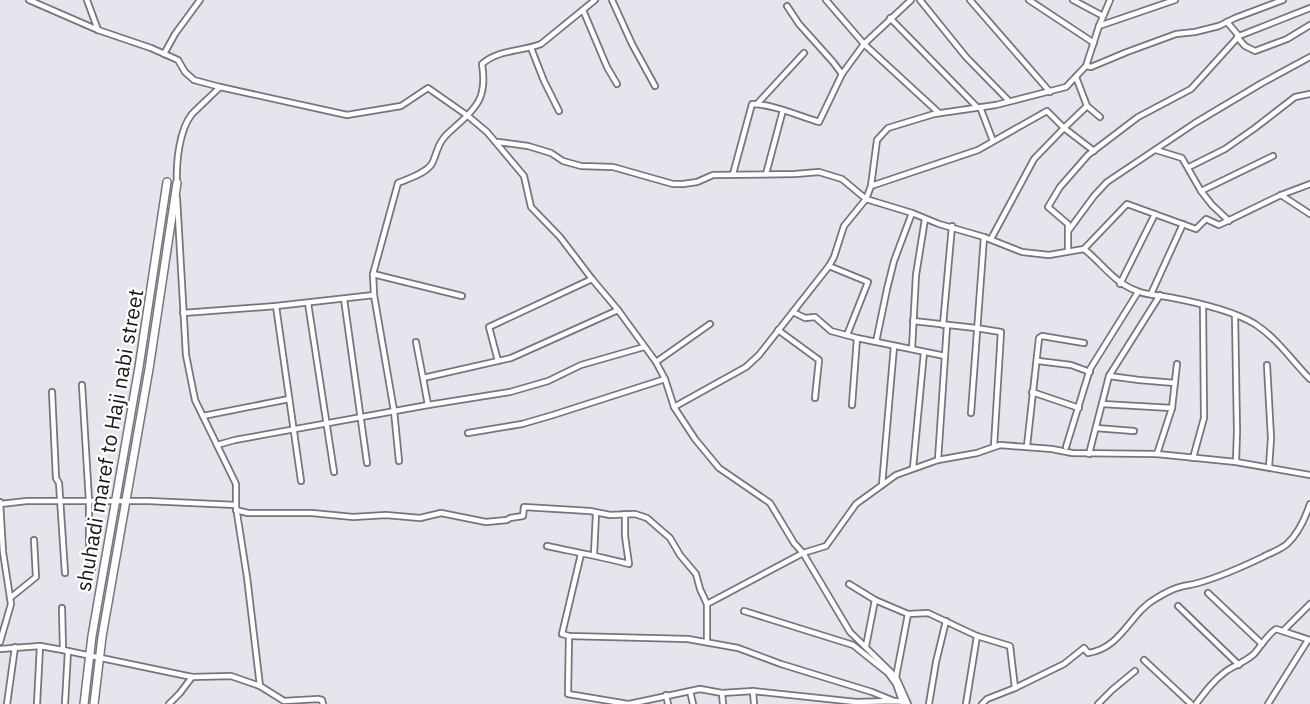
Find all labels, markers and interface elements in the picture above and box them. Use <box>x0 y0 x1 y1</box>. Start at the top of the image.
street label: shuhadi maref to Haji nabi street <box>69 287 149 593</box>

